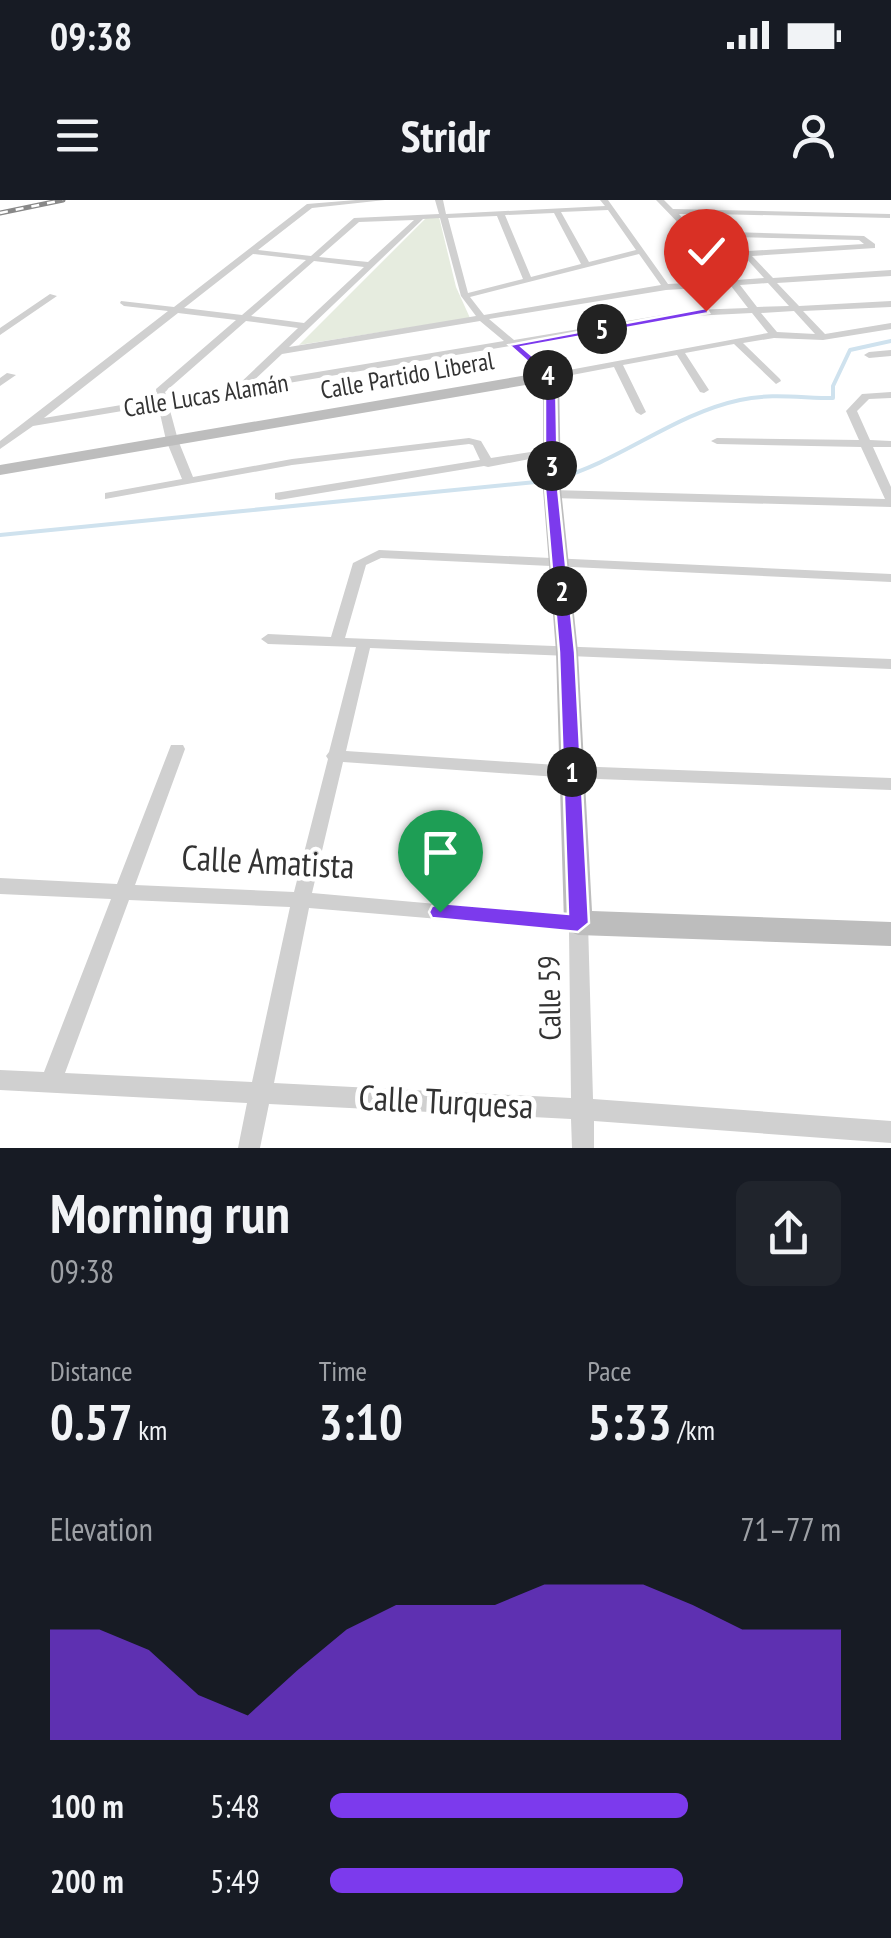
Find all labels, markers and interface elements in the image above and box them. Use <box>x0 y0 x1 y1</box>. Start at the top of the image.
text: 09:38 <box>50 11 132 60</box>
text: Stridr <box>401 106 490 164</box>
icon: menu <box>50 108 105 163</box>
icon: person <box>786 108 841 163</box>
pin <box>664 209 749 312</box>
icon: check <box>679 224 734 279</box>
pin: 5 <box>577 304 627 354</box>
text: 5 <box>595 310 609 347</box>
street label: Calle Partido Liberal <box>318 344 496 406</box>
pin: 4 <box>523 350 573 400</box>
text: 4 <box>541 356 555 393</box>
street label: Calle Lucas Alamán <box>121 366 291 424</box>
pin: 3 <box>527 441 577 491</box>
text: 3 <box>545 447 559 484</box>
pin: 2 <box>537 566 587 616</box>
text: 2 <box>555 572 569 609</box>
pin: 1 <box>547 747 597 797</box>
text: 1 <box>565 753 579 790</box>
pin <box>398 810 483 913</box>
icon: arrive <box>413 825 468 880</box>
street label: Calle Amatista <box>181 834 356 888</box>
street label: Calle 59 <box>528 955 569 1041</box>
street label: Calle Turquesa <box>358 1073 535 1129</box>
text: Morning run <box>50 1177 290 1248</box>
button: share <box>736 1181 841 1286</box>
text: 09:38 <box>50 1250 114 1292</box>
text: Distance <box>50 1352 133 1389</box>
text: Time <box>319 1352 367 1389</box>
text: Pace <box>587 1352 631 1389</box>
text: 0.57 <box>50 1389 132 1454</box>
text: 3:10 <box>319 1389 403 1454</box>
text: 5:33 <box>587 1389 672 1454</box>
text: km <box>132 1411 167 1448</box>
text: /km <box>672 1411 715 1448</box>
text: Elevation <box>50 1508 153 1550</box>
text: 71–77 m <box>740 1508 841 1550</box>
text: 100 m <box>50 1785 124 1827</box>
text: 5:48 <box>210 1785 260 1827</box>
text: 200 m <box>50 1860 124 1902</box>
text: 5:49 <box>210 1860 260 1902</box>

